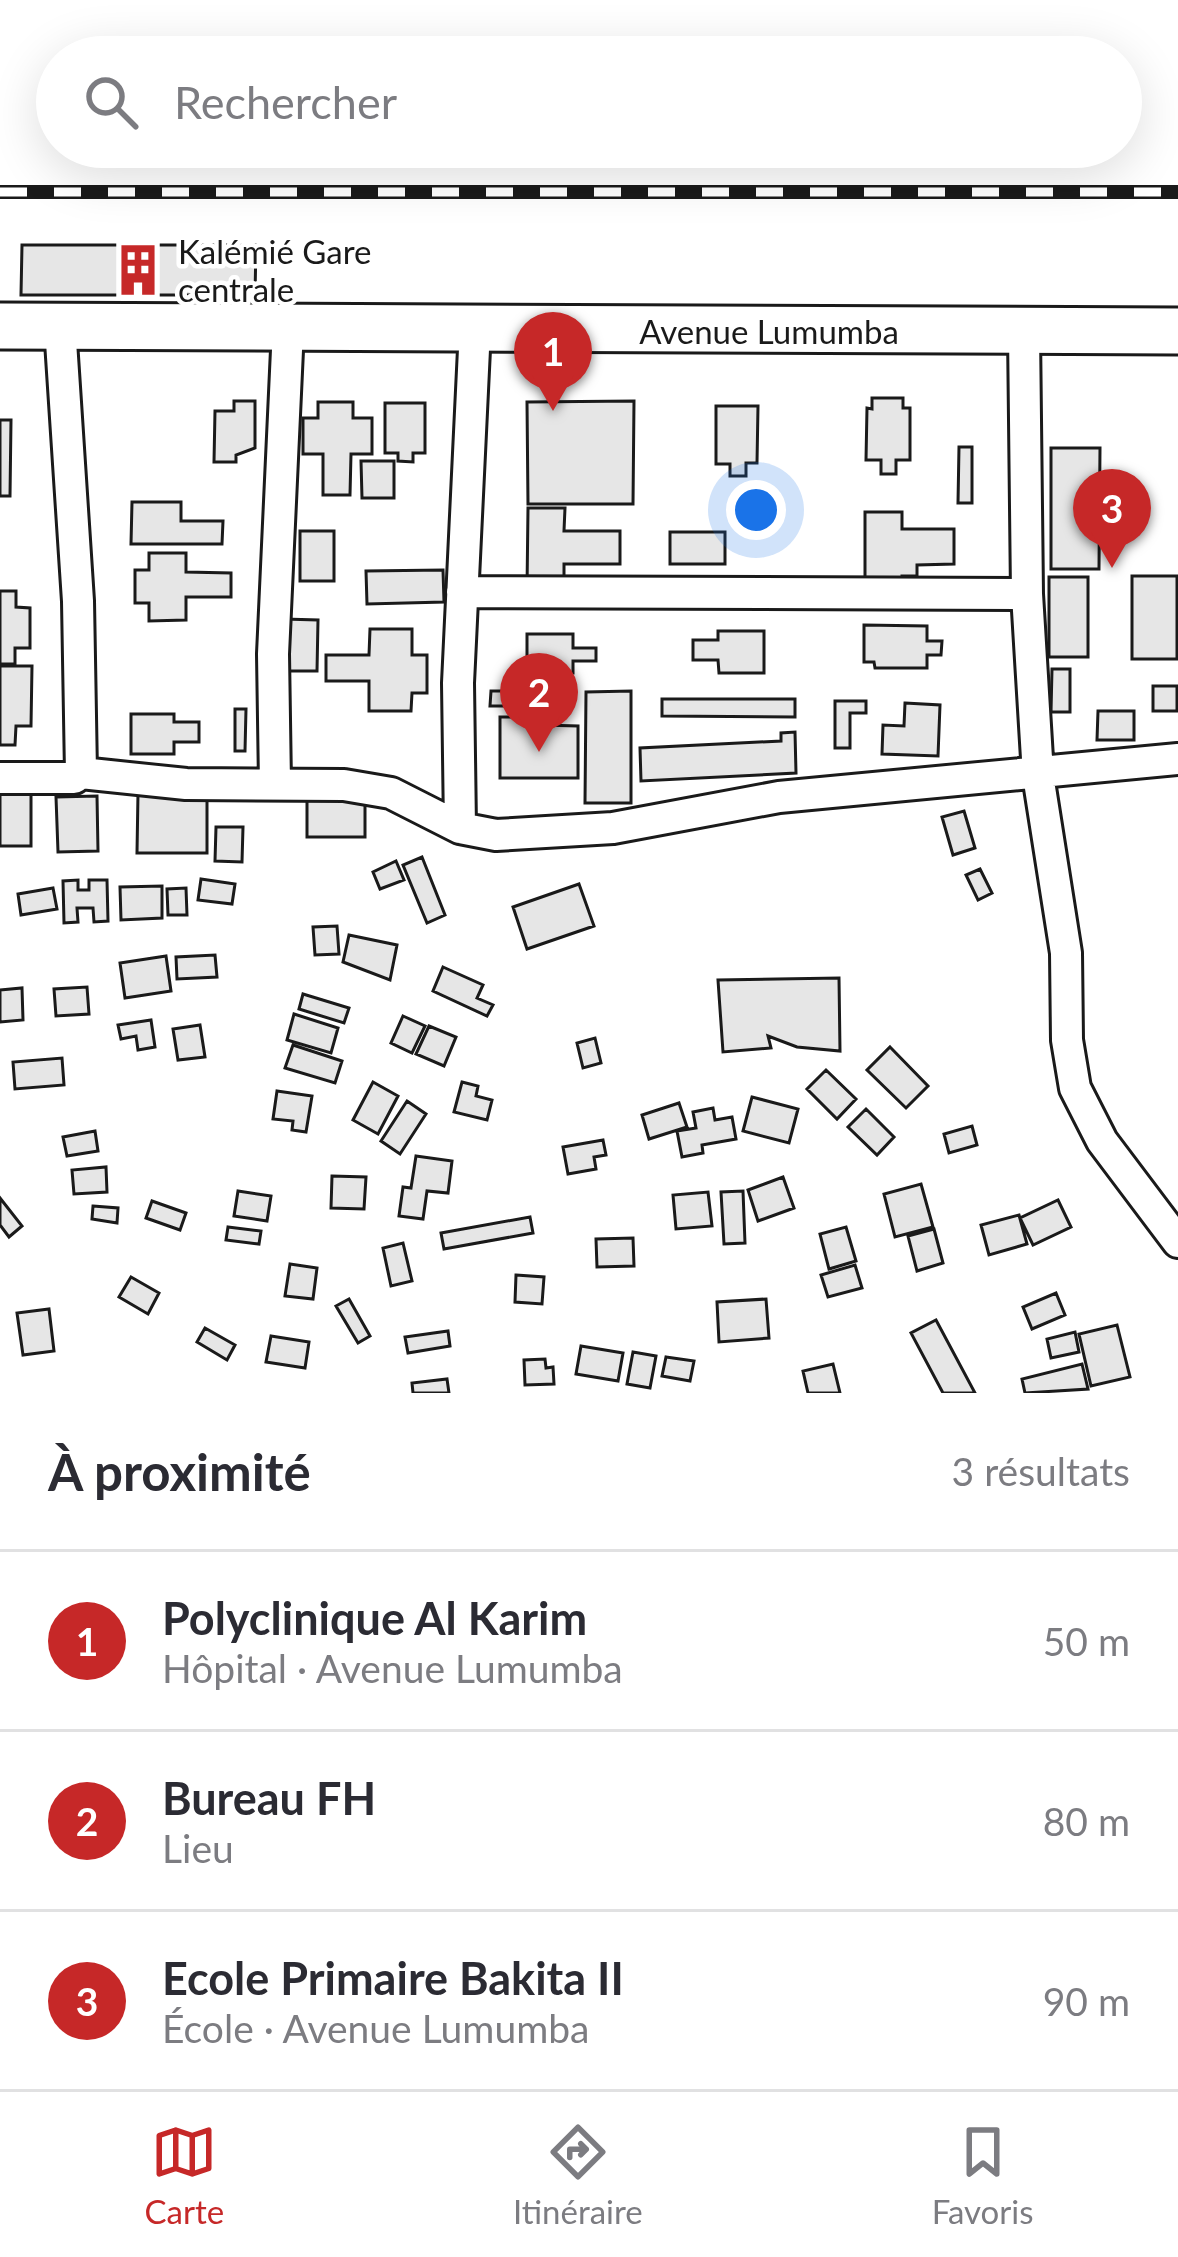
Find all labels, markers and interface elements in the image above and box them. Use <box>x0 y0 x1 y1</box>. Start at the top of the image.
search box <box>36 36 1142 168</box>
icon: search <box>78 69 144 135</box>
text: Rechercher <box>174 75 397 129</box>
place label: Kalémié Gare centrale <box>178 231 371 309</box>
building icon: Kalémié Gare centrale <box>109 241 167 299</box>
street label: Avenue Lumumba <box>639 311 899 351</box>
pin: 1 <box>514 312 592 411</box>
pin: 3 <box>1073 469 1151 568</box>
your location <box>726 480 786 540</box>
pin: 2 <box>500 653 578 752</box>
text: À proximité <box>48 1441 311 1502</box>
text: 3 résultats <box>952 1448 1130 1494</box>
text: Polyclinique Al Karim <box>162 1591 587 1645</box>
text: 1 <box>76 1618 98 1664</box>
text: 50 m <box>1043 1618 1130 1664</box>
text: Hôpital · Avenue Lumumba <box>162 1645 623 1691</box>
text: Bureau FH <box>162 1771 376 1825</box>
text: 2 <box>76 1798 98 1844</box>
text: 80 m <box>1043 1798 1130 1844</box>
text: Lieu <box>162 1825 234 1871</box>
text: Ecole Primaire Bakita II <box>162 1951 624 2005</box>
text: 3 <box>76 1978 98 2024</box>
text: 90 m <box>1043 1978 1130 2024</box>
text: École · Avenue Lumumba <box>162 2005 589 2051</box>
tab: Carte <box>144 2119 224 2231</box>
tab: Itinéraire <box>513 2119 643 2231</box>
tab: Favoris <box>932 2119 1034 2231</box>

